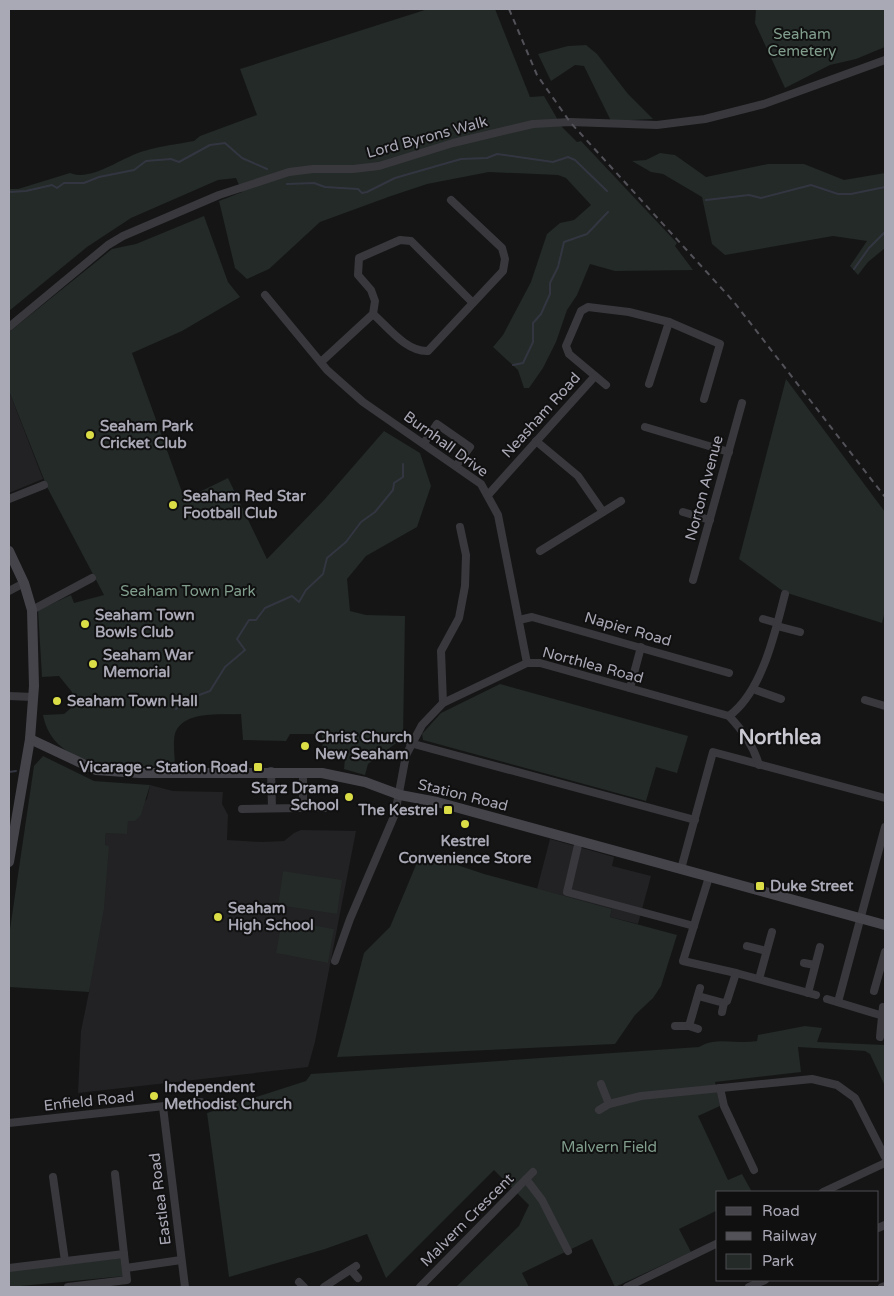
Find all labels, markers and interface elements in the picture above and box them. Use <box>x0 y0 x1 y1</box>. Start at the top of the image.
park label: Seaham Cemetery <box>768 25 836 60</box>
street label: Lord Byrons Walk <box>364 112 490 162</box>
street label: Neasham Road <box>498 369 584 461</box>
street label: Burnhall Drive <box>400 407 492 481</box>
place label: Seaham Park Cricket Club <box>100 417 193 452</box>
marker: Seaham Park Cricket Club <box>84 429 96 441</box>
street label: Norton Avenue <box>681 433 727 543</box>
place label: Seaham Red Star Football Club <box>183 487 306 522</box>
marker: Seaham Red Star Football Club <box>167 499 179 511</box>
park label: Seaham Town Park <box>120 582 256 600</box>
place label: Seaham Town Bowls Club <box>95 606 195 641</box>
street label: Napier Road <box>582 608 674 650</box>
marker: Seaham Town Bowls Club <box>79 618 91 630</box>
street label: Northlea Road <box>541 643 645 687</box>
place label: Seaham War Memorial <box>103 646 193 681</box>
marker: Seaham War Memorial <box>87 658 99 670</box>
place label: Seaham Town Hall <box>67 692 198 710</box>
marker: Seaham Town Hall <box>51 695 63 707</box>
district label: Northlea <box>739 726 821 750</box>
place label: Christ Church New Seaham <box>315 728 412 763</box>
marker: Christ Church New Seaham <box>299 740 311 752</box>
place label: Vicarage - Station Road <box>79 758 248 777</box>
marker: Vicarage - Station Road <box>252 761 264 773</box>
street label: Station Road <box>416 775 510 815</box>
place label: Starz Drama School <box>251 779 339 814</box>
marker: Starz Drama School <box>343 791 355 803</box>
place label: The Kestrel <box>357 801 438 819</box>
marker: The Kestrel <box>442 804 454 816</box>
marker: Kestrel Convenience Store <box>459 818 471 830</box>
place label: Kestrel Convenience Store <box>398 832 532 867</box>
place label: Duke Street <box>770 877 854 895</box>
marker: Duke Street <box>754 880 766 892</box>
place label: Seaham High School <box>228 899 314 935</box>
marker: Seaham High School <box>212 911 224 923</box>
place label: Independent Methodist Church <box>164 1078 292 1113</box>
street label: Enfield Road <box>43 1087 135 1115</box>
marker: Independent Methodist Church <box>148 1090 160 1102</box>
park label: Malvern Field <box>561 1138 657 1156</box>
street label: Eastlea Road <box>145 1152 175 1246</box>
street label: Malvern Crescent <box>417 1169 518 1270</box>
legend <box>716 1191 879 1281</box>
text: Road <box>762 1202 800 1220</box>
text: Railway <box>762 1227 817 1245</box>
text: Park <box>762 1252 794 1270</box>

